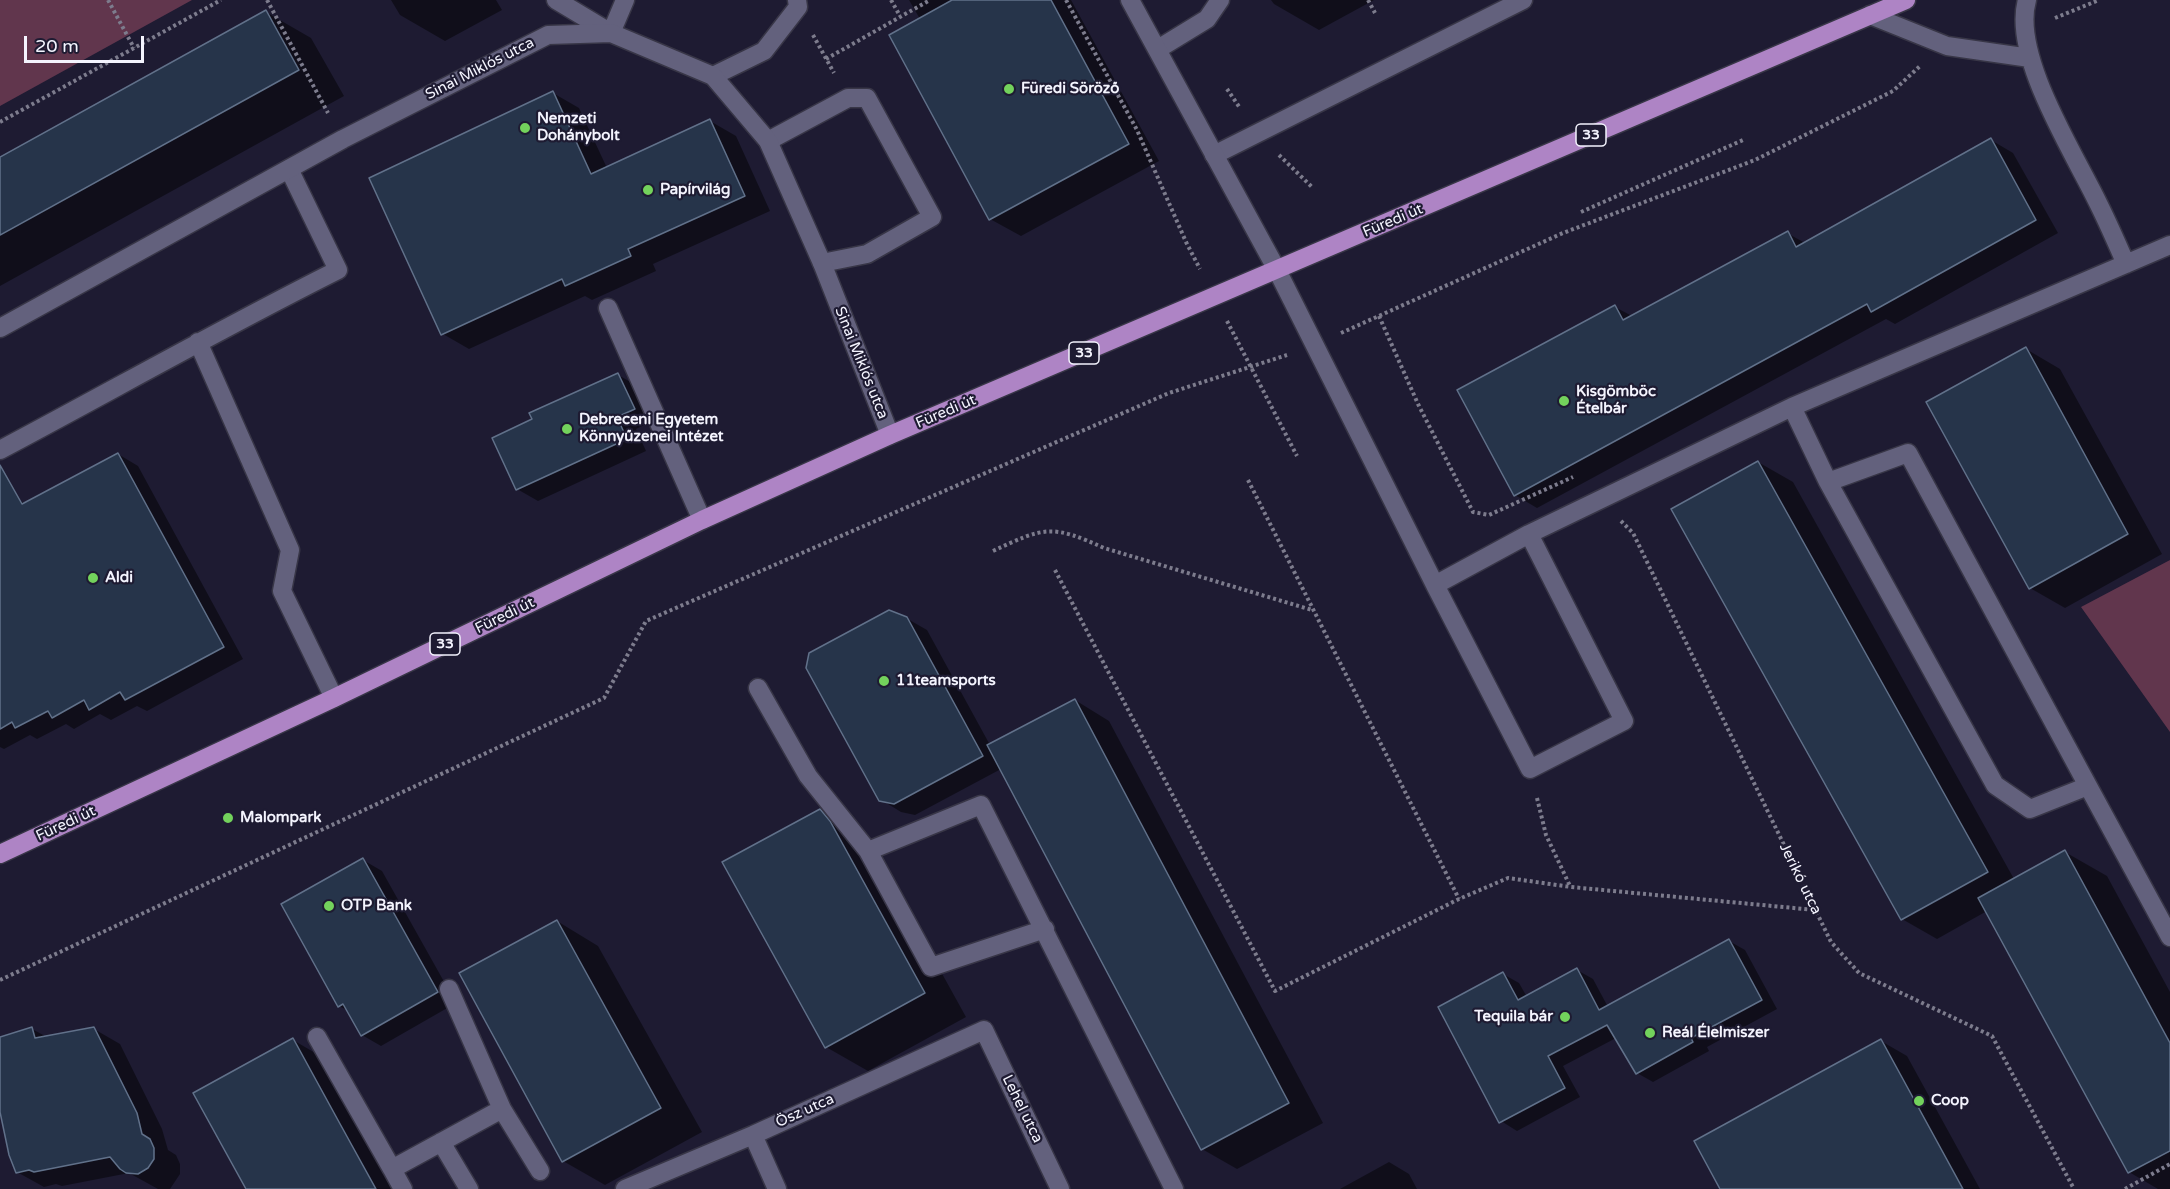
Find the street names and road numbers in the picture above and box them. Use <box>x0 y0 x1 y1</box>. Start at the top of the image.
street label: Sinai Miklós utca <box>423 34 537 104</box>
road number: 33 <box>1576 124 1606 146</box>
street label: Füredi út <box>1360 200 1426 242</box>
street label: Sinai Miklós utca <box>830 304 892 422</box>
road number: 33 <box>1069 342 1099 364</box>
street label: Füredi út <box>913 391 979 433</box>
street label: Füredi út <box>472 594 538 638</box>
road number: 33 <box>430 633 460 655</box>
street label: Füredi út <box>33 802 99 846</box>
street label: Jerikó utca <box>1775 840 1825 918</box>
street label: Lehel utca <box>998 1072 1046 1146</box>
street label: Ösz utca <box>773 1090 837 1132</box>

